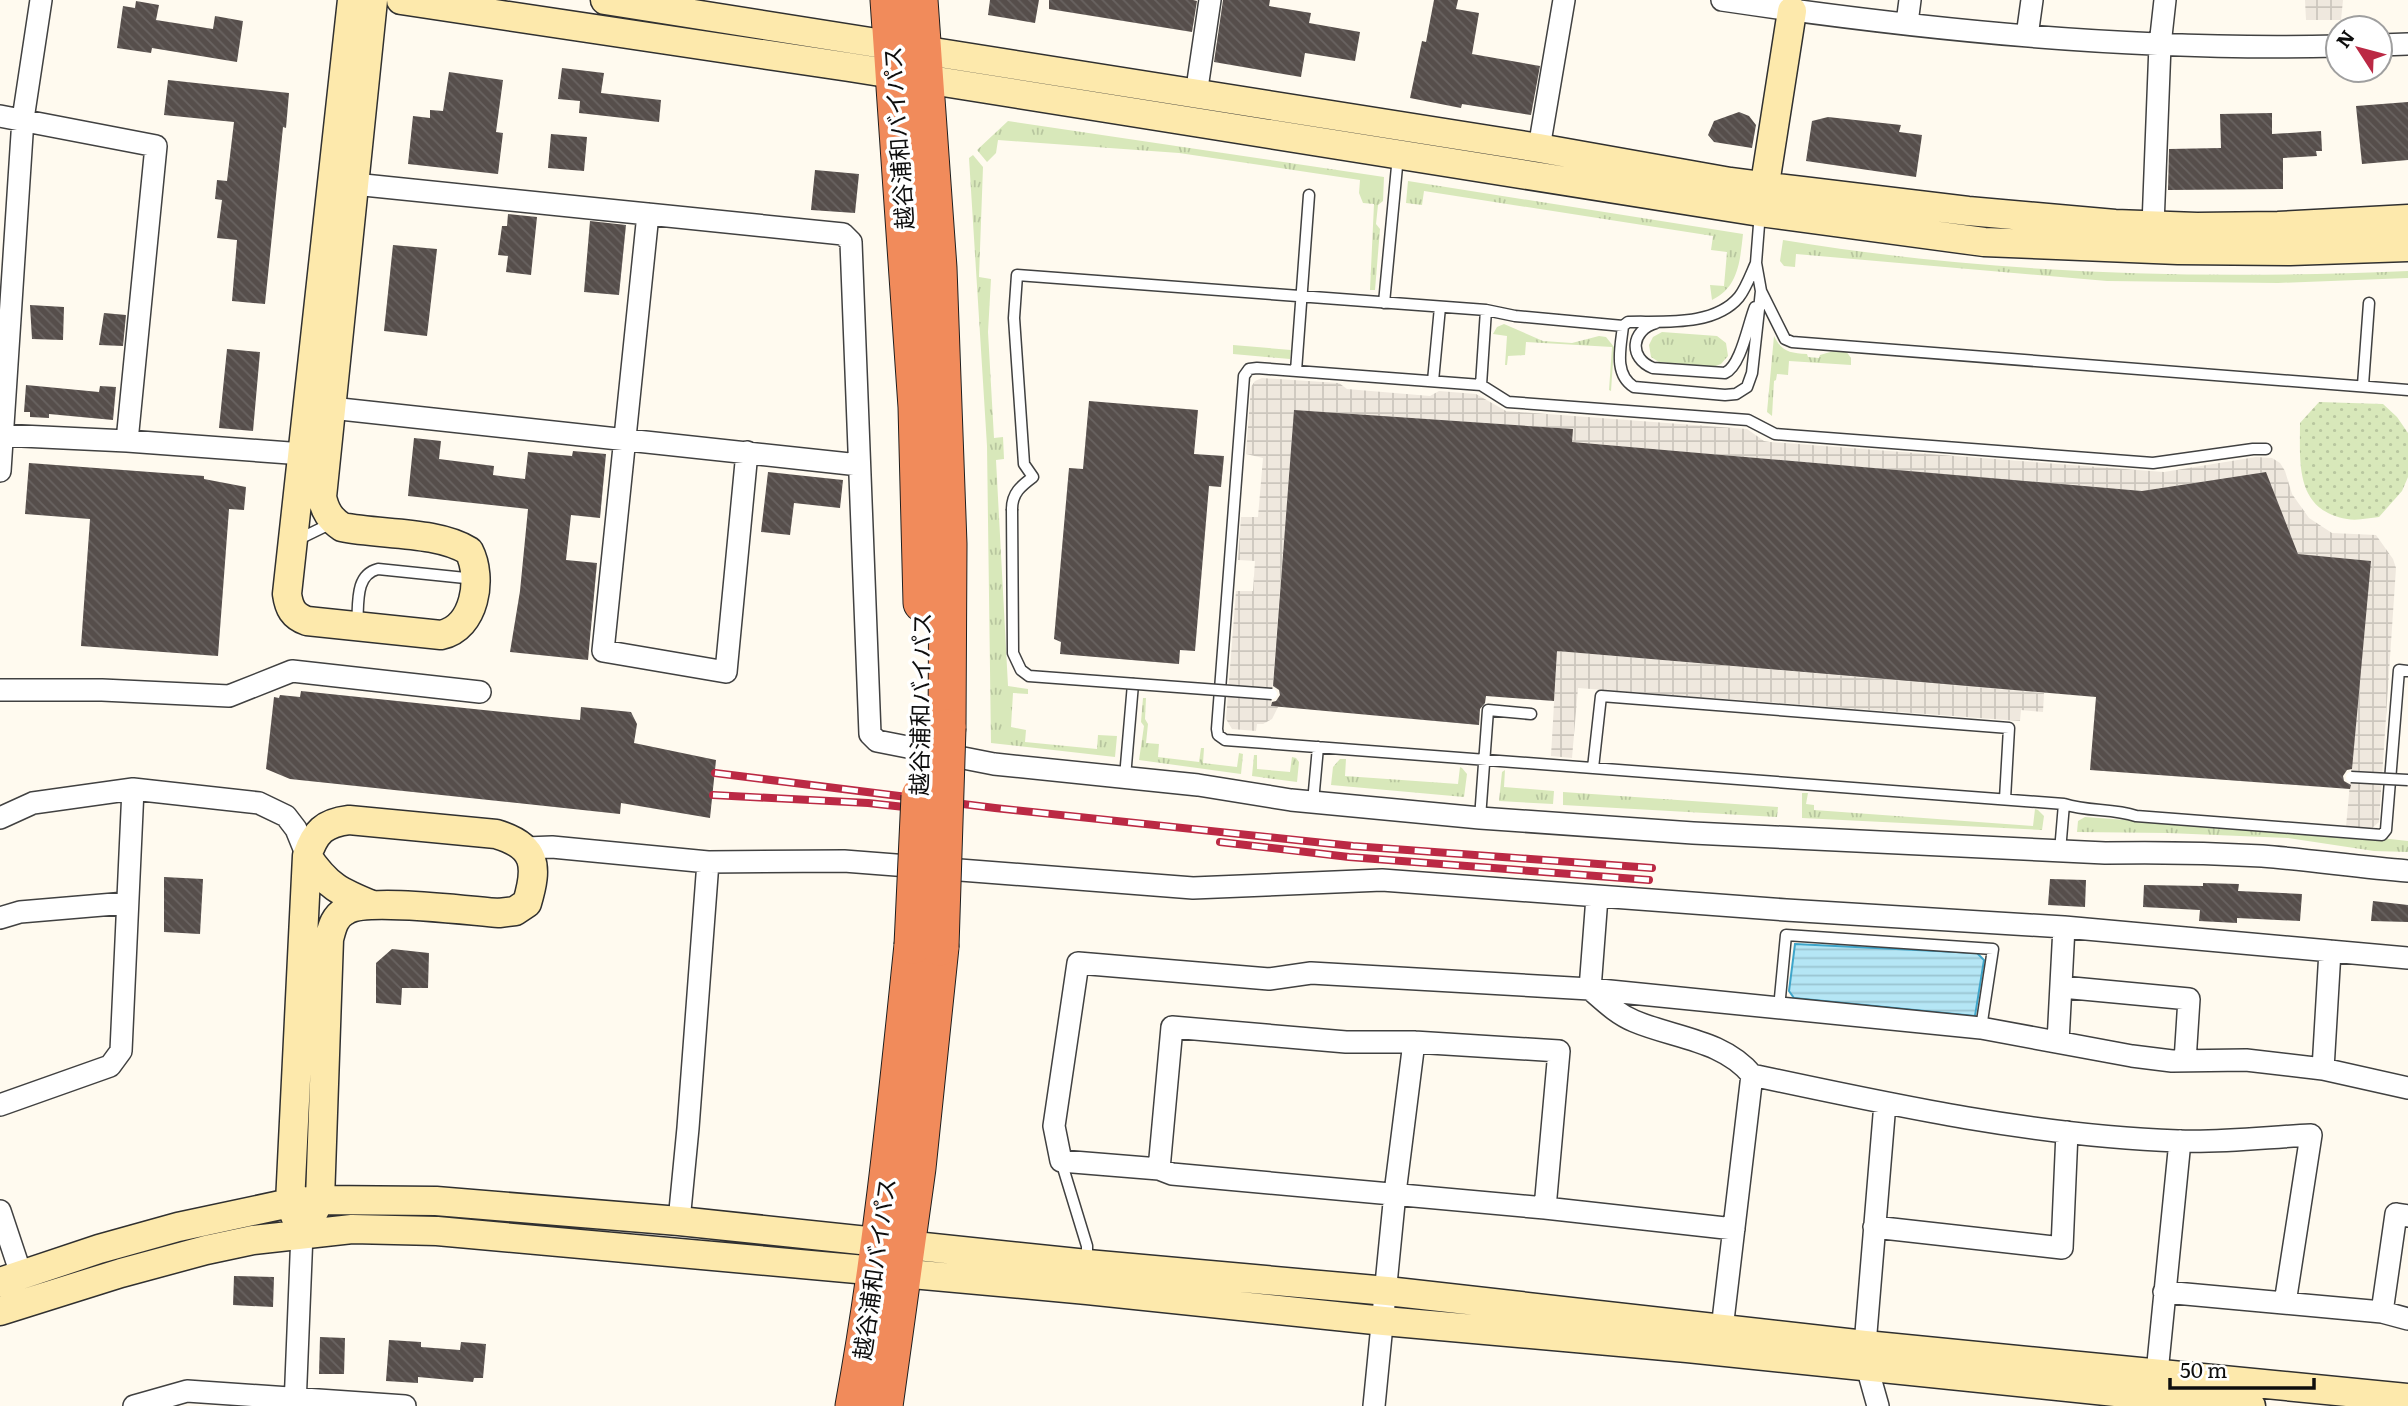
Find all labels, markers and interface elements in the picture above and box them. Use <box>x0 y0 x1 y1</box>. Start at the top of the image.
north arrow <box>2324 14 2394 84</box>
text: N <box>2328 24 2360 53</box>
street label: 越谷浦和バイパス <box>874 45 920 231</box>
street label: 越谷浦和バイパス <box>900 612 938 796</box>
street label: 越谷浦和バイパス <box>843 1175 903 1362</box>
scale bar <box>2170 1346 2314 1390</box>
text: 50 m <box>2180 1353 2227 1384</box>

